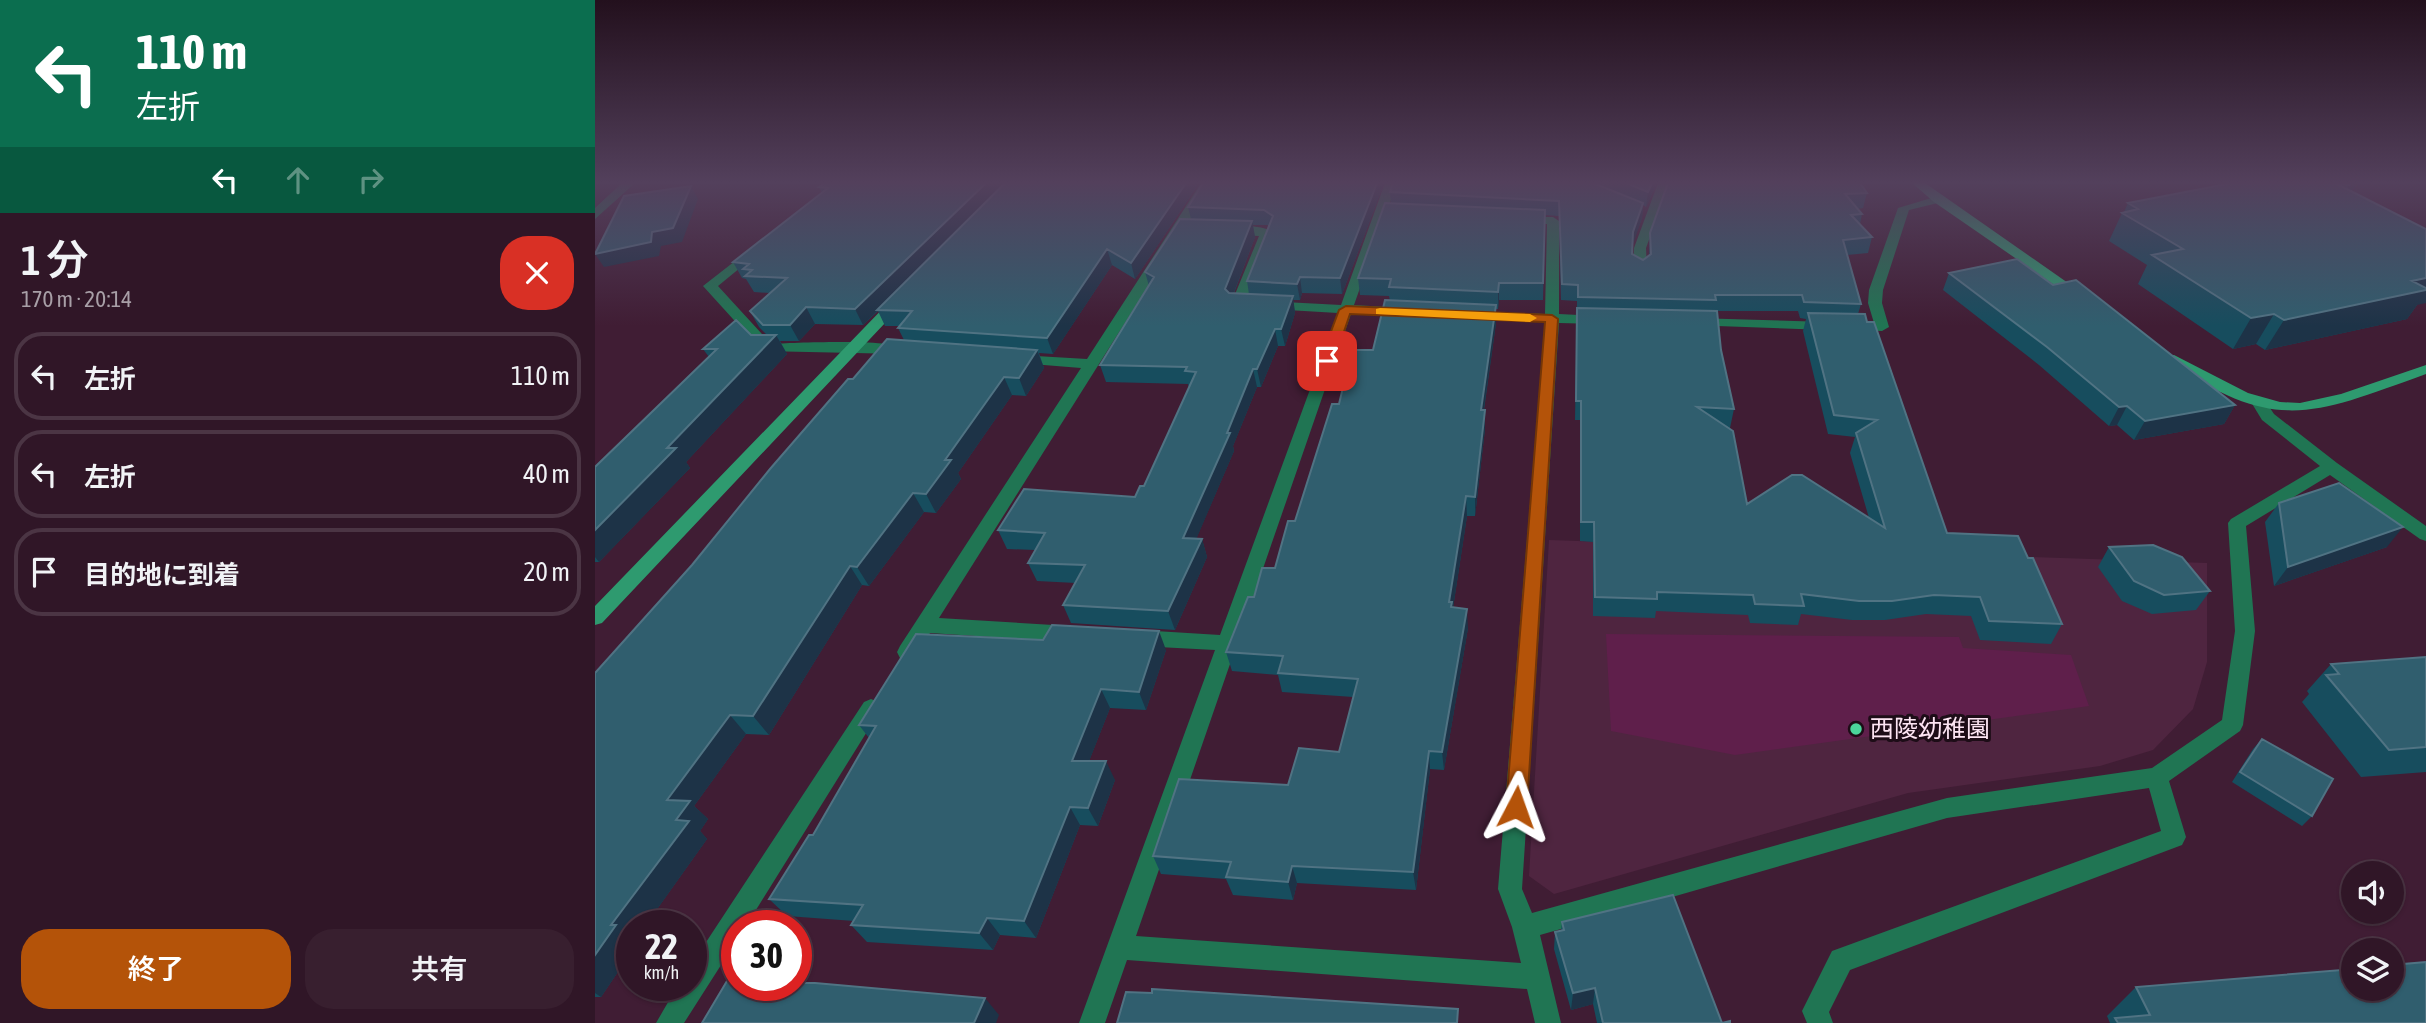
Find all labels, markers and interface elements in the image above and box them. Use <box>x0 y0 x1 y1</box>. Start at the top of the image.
text: 110 m <box>136 23 247 79</box>
icon: left <box>21 28 112 119</box>
text: 左折 <box>136 88 200 125</box>
icon: left <box>206 161 244 199</box>
icon: ahead <box>279 161 317 199</box>
icon: right <box>352 161 390 199</box>
text: 1 分 <box>21 236 89 284</box>
button: close <box>500 236 574 310</box>
text: 170 m · 20:14 <box>21 286 132 312</box>
pin <box>1297 331 1357 391</box>
icon: arrive <box>1308 342 1346 380</box>
icon: left <box>25 357 63 395</box>
text: 110 m <box>511 361 570 391</box>
text: 左折 <box>84 364 136 394</box>
icon: left <box>25 455 63 493</box>
text: 40 m <box>523 459 570 489</box>
text: 左折 <box>84 462 136 492</box>
icon: arrive <box>25 553 63 591</box>
text: 20 m <box>523 557 570 587</box>
text: 目的地に到着 <box>84 560 240 590</box>
place label: 西陵幼稚園 <box>1870 715 1990 742</box>
marker: 西陵幼稚園 <box>1848 721 1864 737</box>
position arrow <box>1479 770 1553 844</box>
map controls <box>2341 861 2404 1001</box>
button: sound <box>2341 861 2404 924</box>
speed limit sign: 30 <box>721 910 812 1001</box>
text: 22 <box>645 926 678 966</box>
button: 終了 <box>21 929 291 1009</box>
button: 共有 <box>305 929 574 1009</box>
button: layers <box>2341 938 2404 1001</box>
text: km/h <box>644 962 679 983</box>

